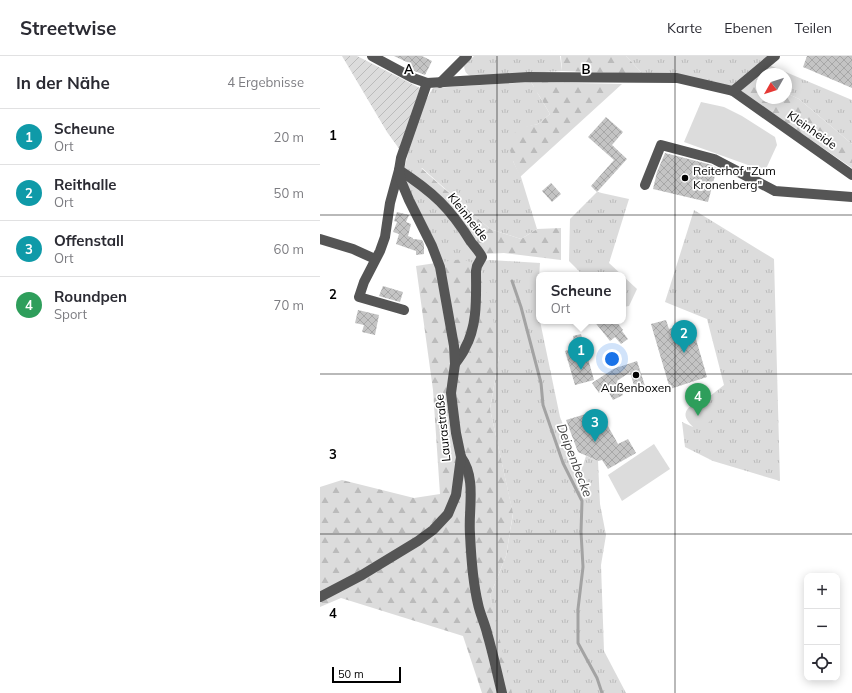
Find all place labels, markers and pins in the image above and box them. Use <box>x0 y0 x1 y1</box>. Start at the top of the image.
place label: Reiterhof "Zum Kronenberg" <box>693 163 776 192</box>
marker: Reiterhof "Zum Kronenberg" <box>680 173 690 183</box>
pin: 2 <box>671 320 697 353</box>
pin: 1 <box>568 337 594 370</box>
marker: Außenboxen <box>631 370 641 380</box>
place label: Außenboxen <box>601 380 671 395</box>
pin: 4 <box>685 383 711 416</box>
pin: 3 <box>582 409 608 442</box>

